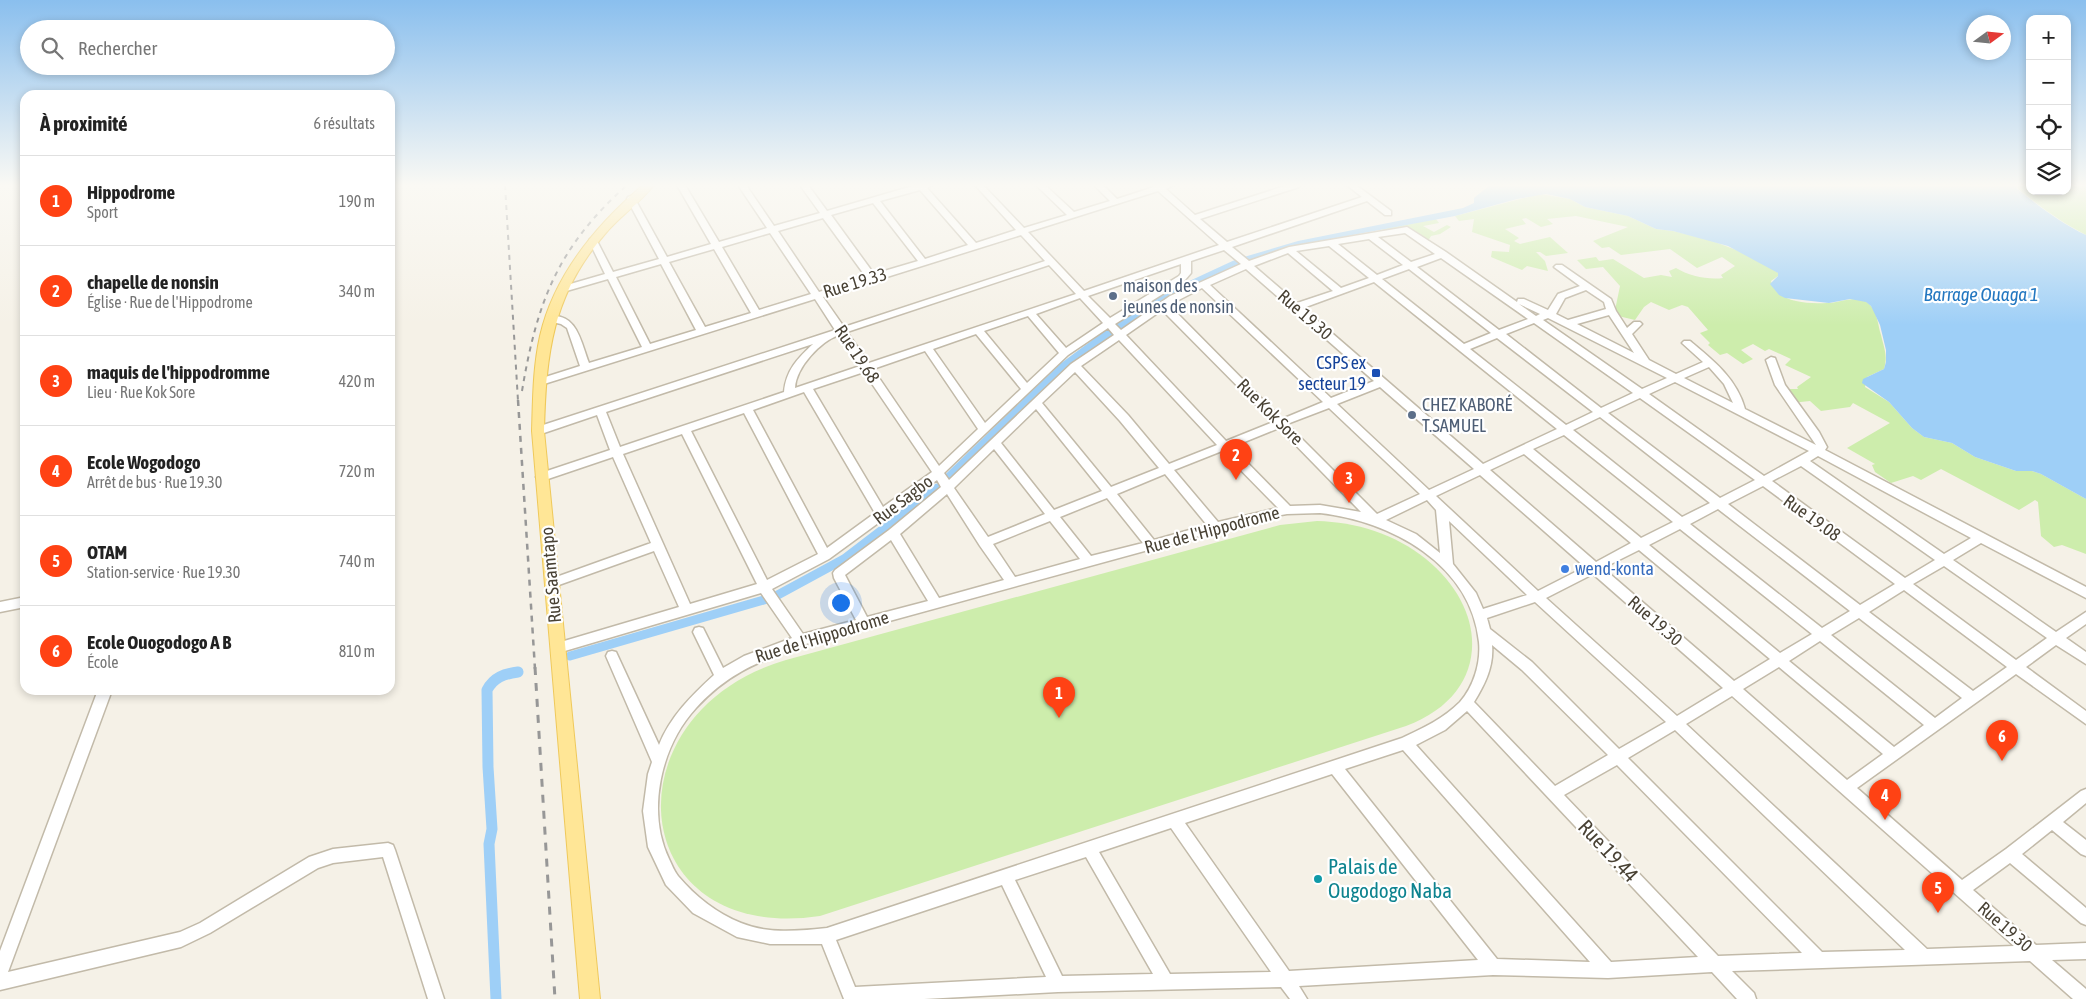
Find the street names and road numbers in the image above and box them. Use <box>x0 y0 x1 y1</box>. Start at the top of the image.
street label: Rue 19.33 <box>821 263 889 302</box>
street label: Rue 19.30 <box>1274 285 1337 344</box>
street label: Rue 19.68 <box>830 321 884 387</box>
street label: Rue Kok Sore <box>1233 374 1308 449</box>
street label: Rue Sagbo <box>869 470 937 529</box>
street label: Rue 19.08 <box>1780 490 1845 545</box>
street label: Rue de l'Hippodrome <box>1142 501 1282 558</box>
street label: Rue Saamtapo <box>536 526 565 624</box>
street label: Rue 19.30 <box>1624 591 1687 650</box>
street label: Rue de l'Hippodrome <box>752 606 891 667</box>
street label: Rue 19.44 <box>1574 814 1644 886</box>
street label: Rue 19.30 <box>1974 897 2037 956</box>

